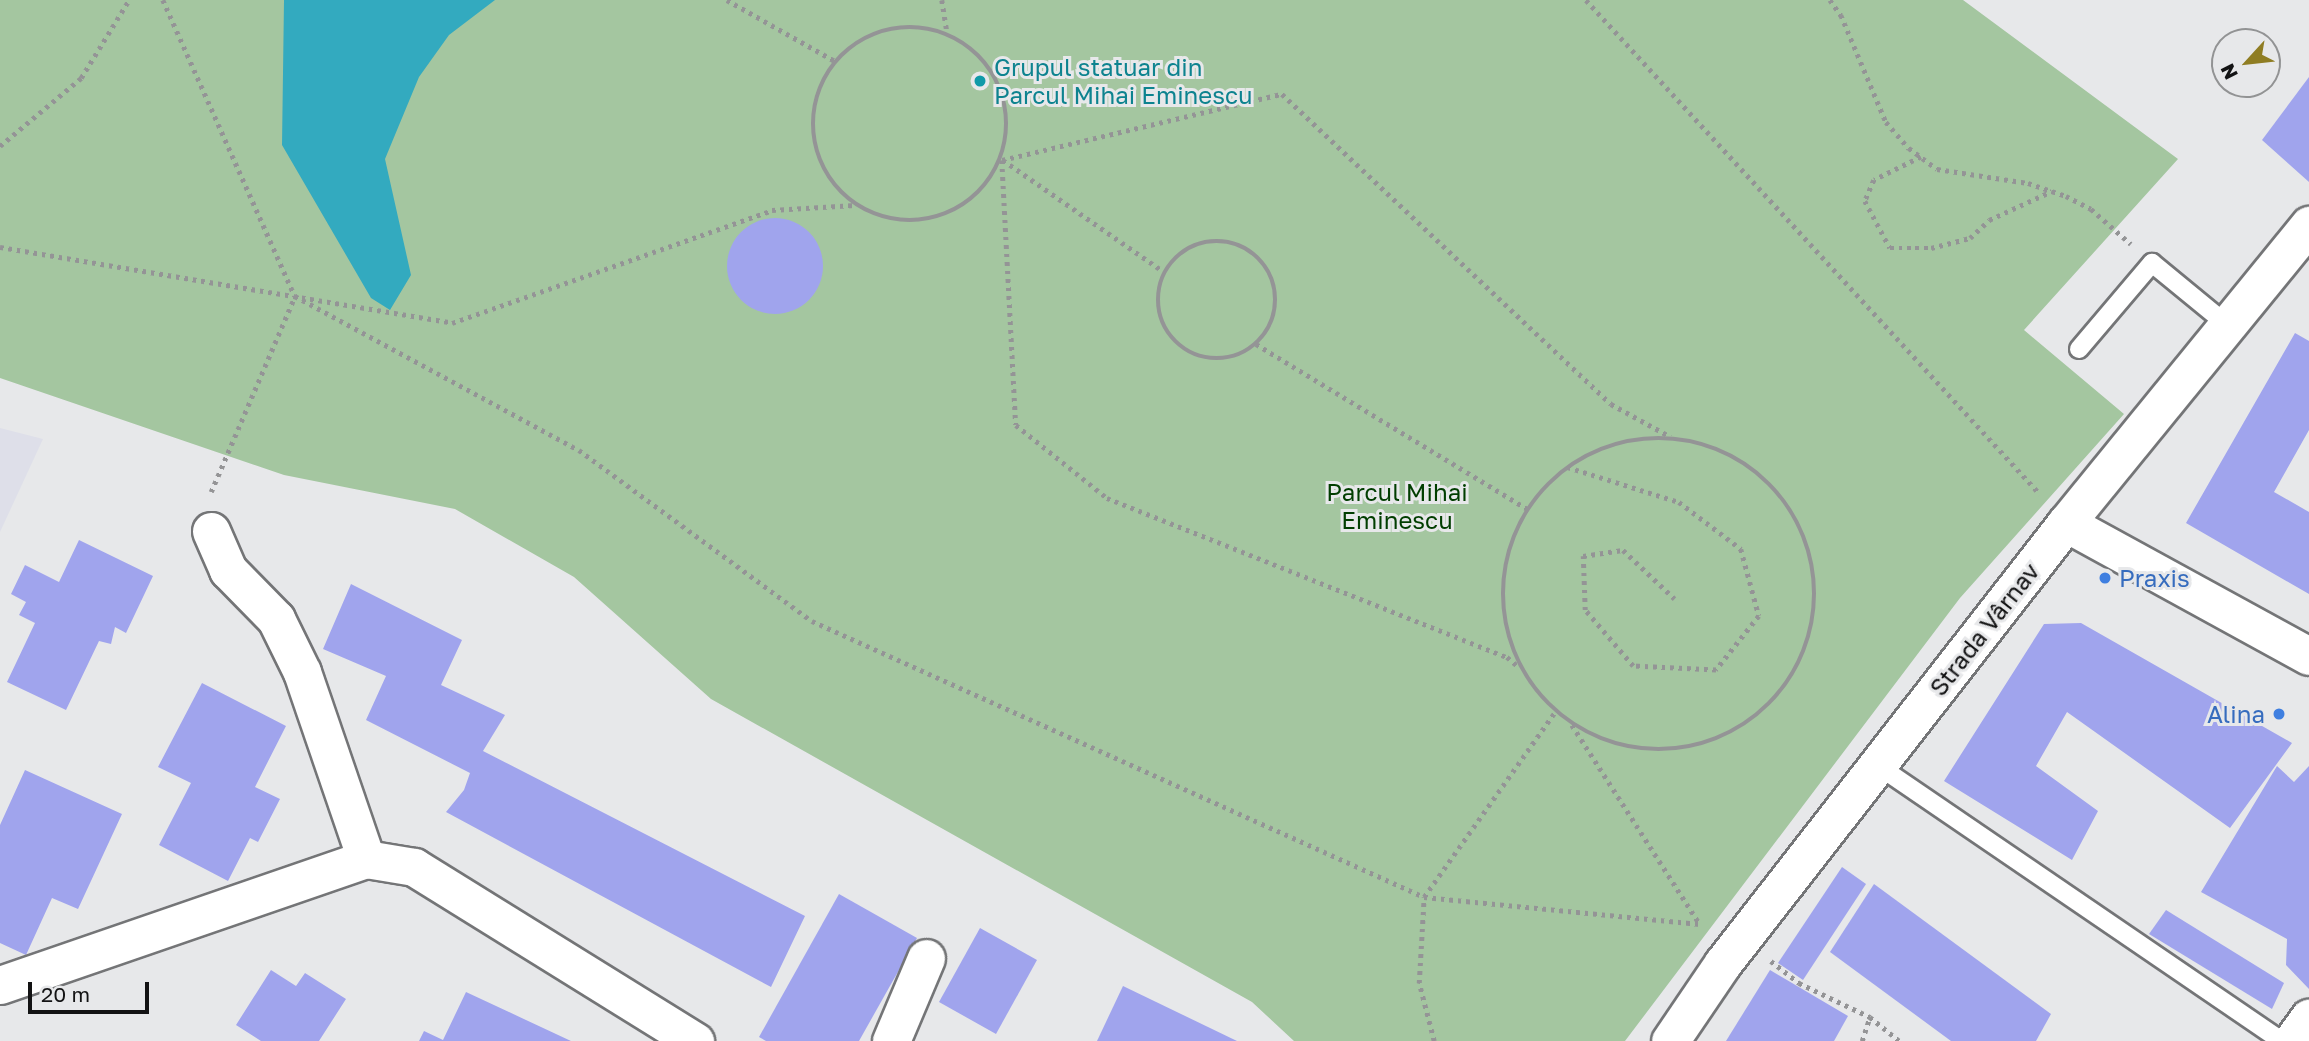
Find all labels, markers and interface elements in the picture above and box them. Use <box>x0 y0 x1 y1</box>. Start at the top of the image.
north arrow <box>2211 28 2281 98</box>
place label: Grupul statuar din Parcul Mihai Eminescu <box>994 53 1253 109</box>
text: N <box>2215 60 2242 84</box>
marker: Grupul statuar din Parcul Mihai Eminescu <box>972 73 988 89</box>
park label: Parcul Mihai Eminescu <box>1326 478 1468 534</box>
street label: Strada Vârnav <box>1923 557 2045 701</box>
place label: Praxis <box>2119 564 2190 592</box>
marker: Praxis <box>2097 570 2113 586</box>
place label: Alina <box>2207 700 2265 728</box>
marker: Alina <box>2271 706 2287 722</box>
scale bar <box>32 968 152 1012</box>
text: 20 m <box>41 981 90 1007</box>

